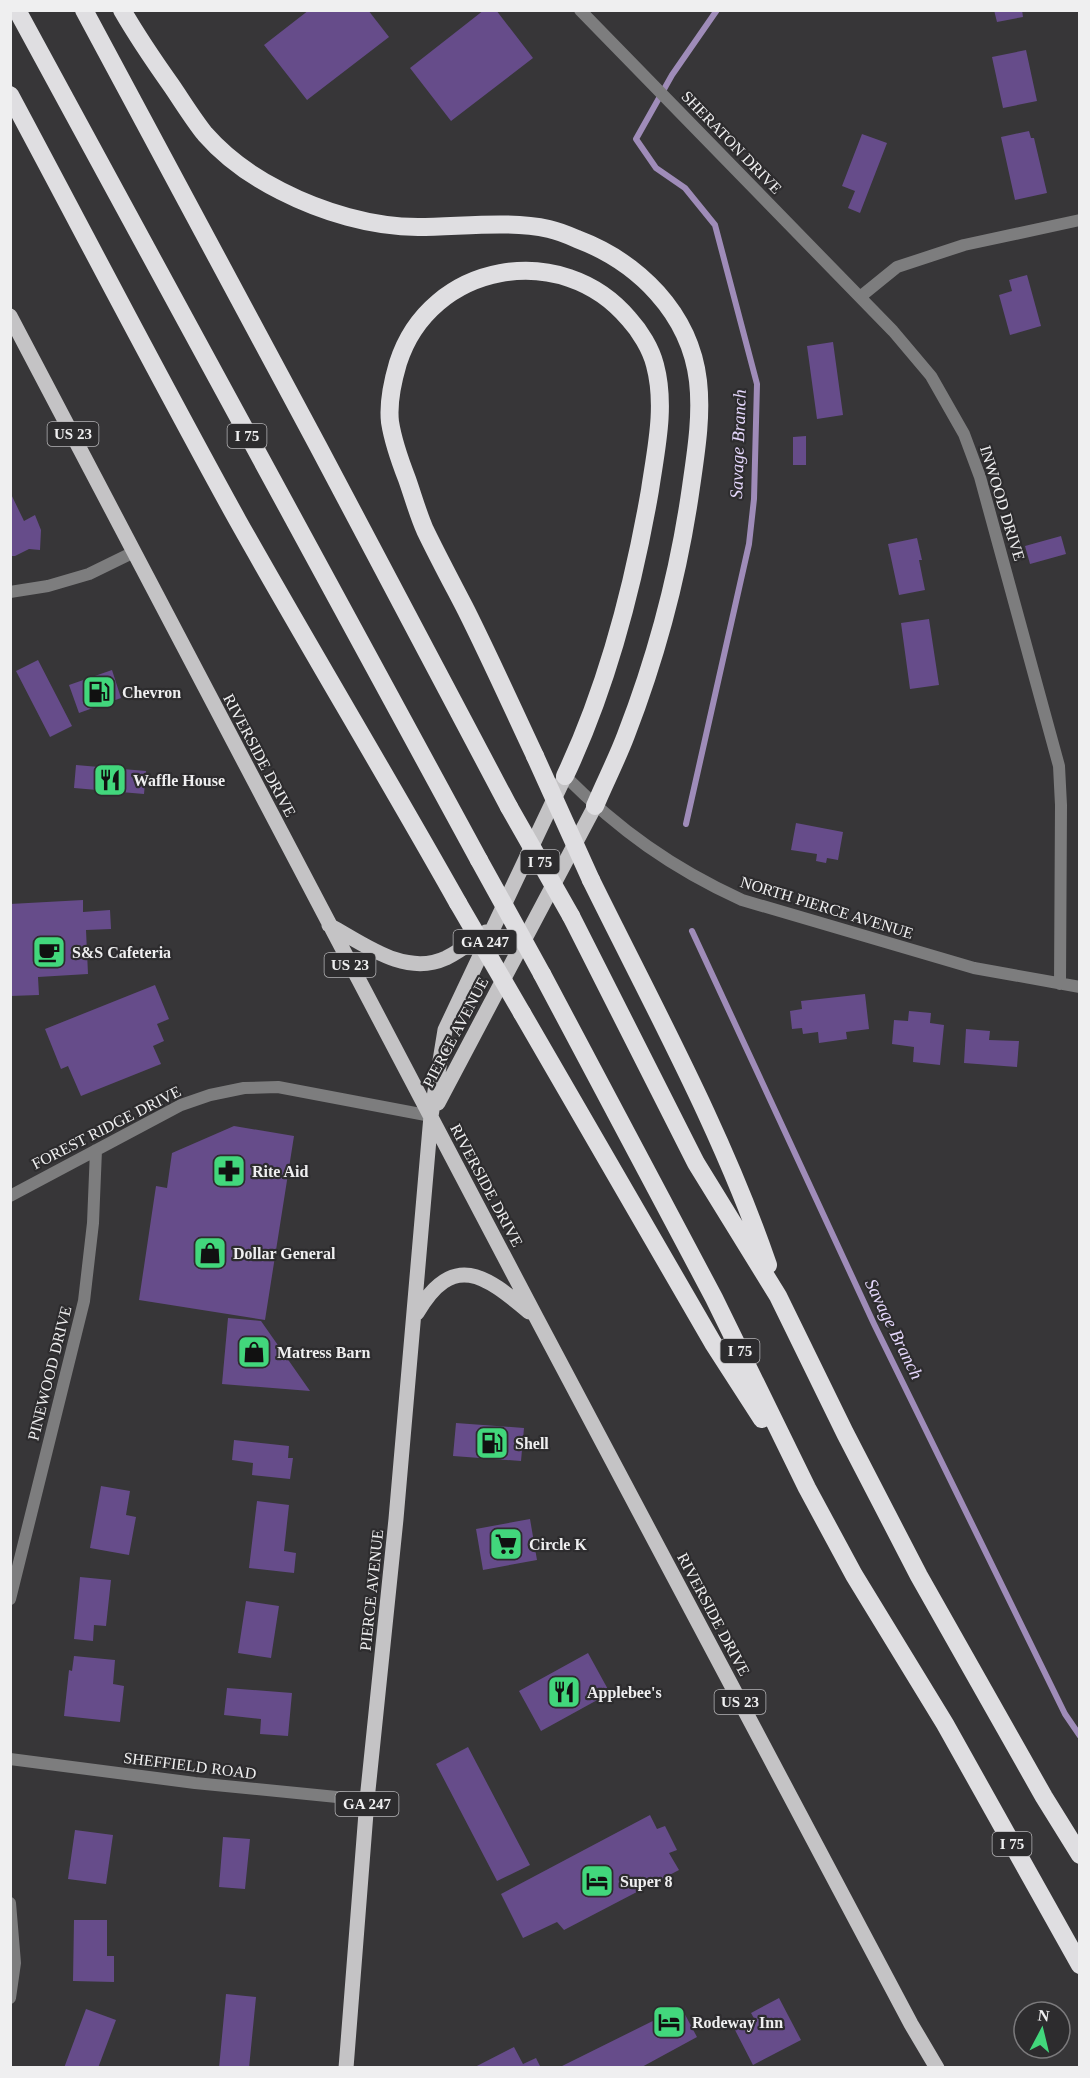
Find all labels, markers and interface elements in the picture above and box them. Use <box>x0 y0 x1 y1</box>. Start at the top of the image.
street label: SHERATON DRIVE <box>678 87 785 197</box>
water label: Savage Branch <box>726 389 750 499</box>
road number: US 23 <box>48 422 98 446</box>
road number: I 75 <box>228 424 266 448</box>
street label: INWOOD DRIVE <box>977 444 1028 563</box>
fuel station icon: Chevron <box>81 674 117 710</box>
place label: Chevron <box>122 684 181 701</box>
street label: RIVERSIDE DRIVE <box>220 691 299 819</box>
restaurant icon: Waffle House <box>92 762 128 798</box>
place label: Waffle House <box>133 772 225 789</box>
road number: I 75 <box>520 850 560 874</box>
street label: NORTH PIERCE AVENUE <box>738 873 915 942</box>
road number: GA 247 <box>454 930 516 954</box>
cafe icon: S&S Cafeteria <box>31 934 67 970</box>
place label: S&S Cafeteria <box>72 944 171 961</box>
road number: US 23 <box>324 953 376 977</box>
street label: PIERCE AVENUE <box>419 974 492 1090</box>
street label: FOREST RIDGE DRIVE <box>29 1082 184 1172</box>
street label: RIVERSIDE DRIVE <box>447 1121 526 1249</box>
pharmacy icon: Rite Aid <box>211 1153 247 1189</box>
place label: Rite Aid <box>252 1163 309 1180</box>
shop icon: Dollar General <box>192 1235 228 1271</box>
place label: Dollar General <box>233 1245 336 1262</box>
water label: Savage Branch <box>861 1275 927 1383</box>
street label: PINEWOOD DRIVE <box>25 1304 74 1442</box>
shop icon: Matress Barn <box>236 1334 272 1370</box>
road number: I 75 <box>720 1339 760 1363</box>
place label: Matress Barn <box>277 1344 371 1361</box>
fuel station icon: Shell <box>474 1425 510 1461</box>
place label: Shell <box>515 1435 549 1452</box>
supermarket icon: Circle K <box>488 1526 524 1562</box>
street label: PIERCE AVENUE <box>357 1529 386 1652</box>
place label: Circle K <box>529 1536 587 1553</box>
street label: RIVERSIDE DRIVE <box>674 1550 753 1678</box>
restaurant icon: Applebee's <box>546 1674 582 1710</box>
place label: Applebee's <box>587 1684 662 1702</box>
road number: US 23 <box>714 1690 766 1714</box>
street label: SHEFFIELD ROAD <box>123 1749 257 1782</box>
road number: GA 247 <box>336 1792 398 1816</box>
road number: I 75 <box>992 1832 1032 1856</box>
hotel icon: Super 8 <box>579 1863 615 1899</box>
place label: Super 8 <box>620 1873 673 1891</box>
north arrow <box>1012 2000 1072 2060</box>
hotel icon: Rodeway Inn <box>651 2004 687 2040</box>
text: N <box>1037 2006 1051 2025</box>
place label: Rodeway Inn <box>692 2014 783 2032</box>

